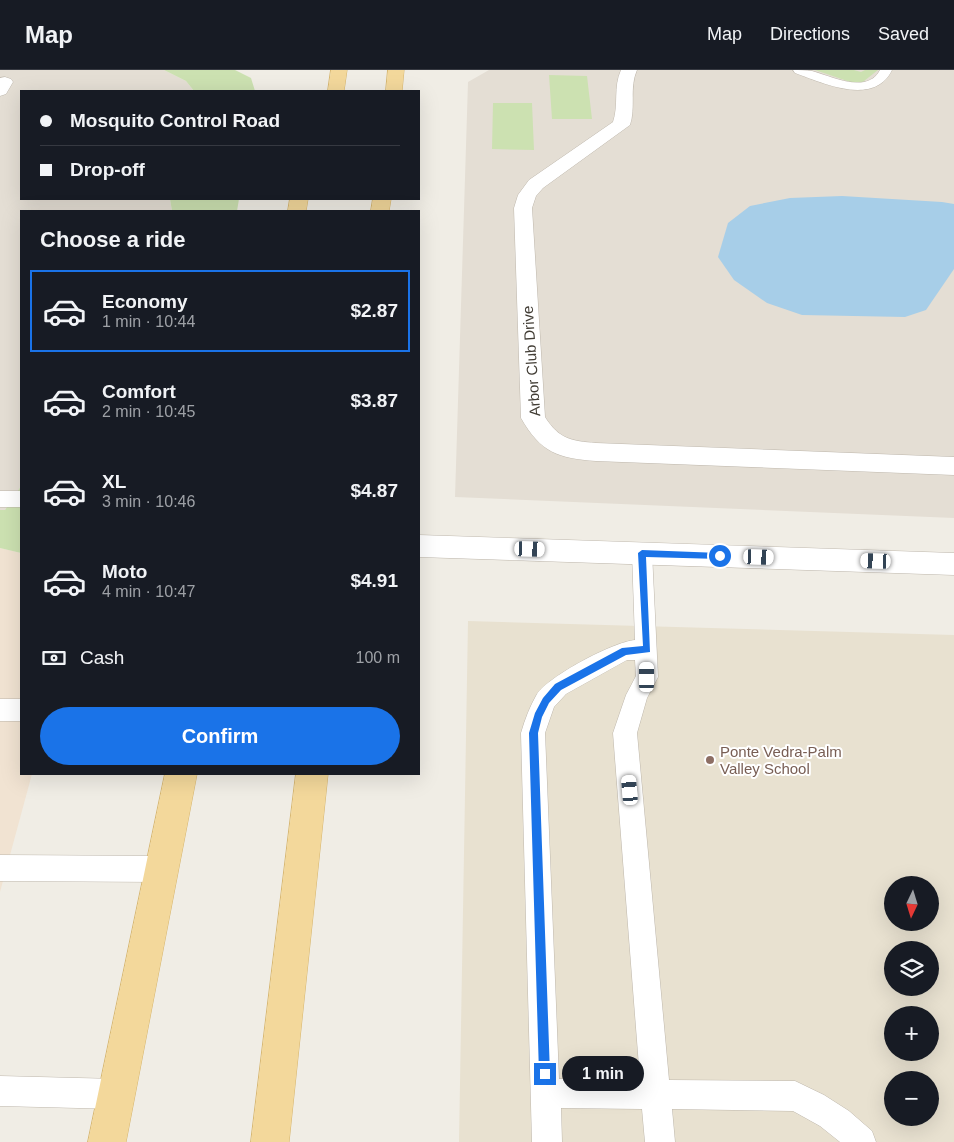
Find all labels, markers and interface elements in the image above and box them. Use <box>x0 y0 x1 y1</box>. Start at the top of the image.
text: Map <box>25 21 73 48</box>
text: Map <box>707 24 742 44</box>
text: Directions <box>770 24 850 44</box>
text: Saved <box>878 24 929 44</box>
text: Mosquito Control Road <box>70 110 280 131</box>
text: Drop-off <box>70 159 145 180</box>
text: Choose a ride <box>40 227 185 252</box>
icon: car <box>42 289 87 334</box>
text: Economy <box>102 291 188 312</box>
text: $2.87 <box>350 300 398 321</box>
street label: Arbor Club Drive <box>519 305 543 417</box>
text: 1 min · 10:44 <box>102 313 195 330</box>
icon: car <box>42 379 87 424</box>
text: Comfort <box>102 381 176 402</box>
text: $3.87 <box>350 390 398 411</box>
text: 2 min · 10:45 <box>102 403 195 420</box>
icon: car <box>42 469 87 514</box>
text: XL <box>102 471 126 492</box>
text: $4.87 <box>350 480 398 501</box>
text: 3 min · 10:46 <box>102 493 195 510</box>
car <box>514 541 545 557</box>
route start <box>709 545 731 567</box>
car <box>743 549 774 565</box>
car <box>860 553 891 569</box>
icon: car <box>42 559 87 604</box>
text: Moto <box>102 561 147 582</box>
text: $4.91 <box>350 570 398 591</box>
text: 4 min · 10:47 <box>102 583 195 600</box>
icon: cash <box>40 644 68 672</box>
text: Cash <box>80 647 124 668</box>
text: 100 m <box>356 649 400 666</box>
car <box>639 662 654 692</box>
button: Confirm <box>40 707 400 765</box>
place label: Ponte Vedra-Palm Valley School <box>720 743 842 777</box>
marker: Ponte Vedra-Palm Valley School <box>704 754 716 766</box>
car <box>621 774 638 806</box>
north arrow <box>884 876 939 931</box>
map controls <box>884 876 939 1126</box>
button: layers <box>884 941 939 996</box>
button: + <box>884 1006 939 1061</box>
callout: 1 min <box>562 1056 645 1092</box>
route end <box>534 1063 556 1085</box>
text: 1 min <box>582 1065 624 1082</box>
button: − <box>884 1071 939 1126</box>

